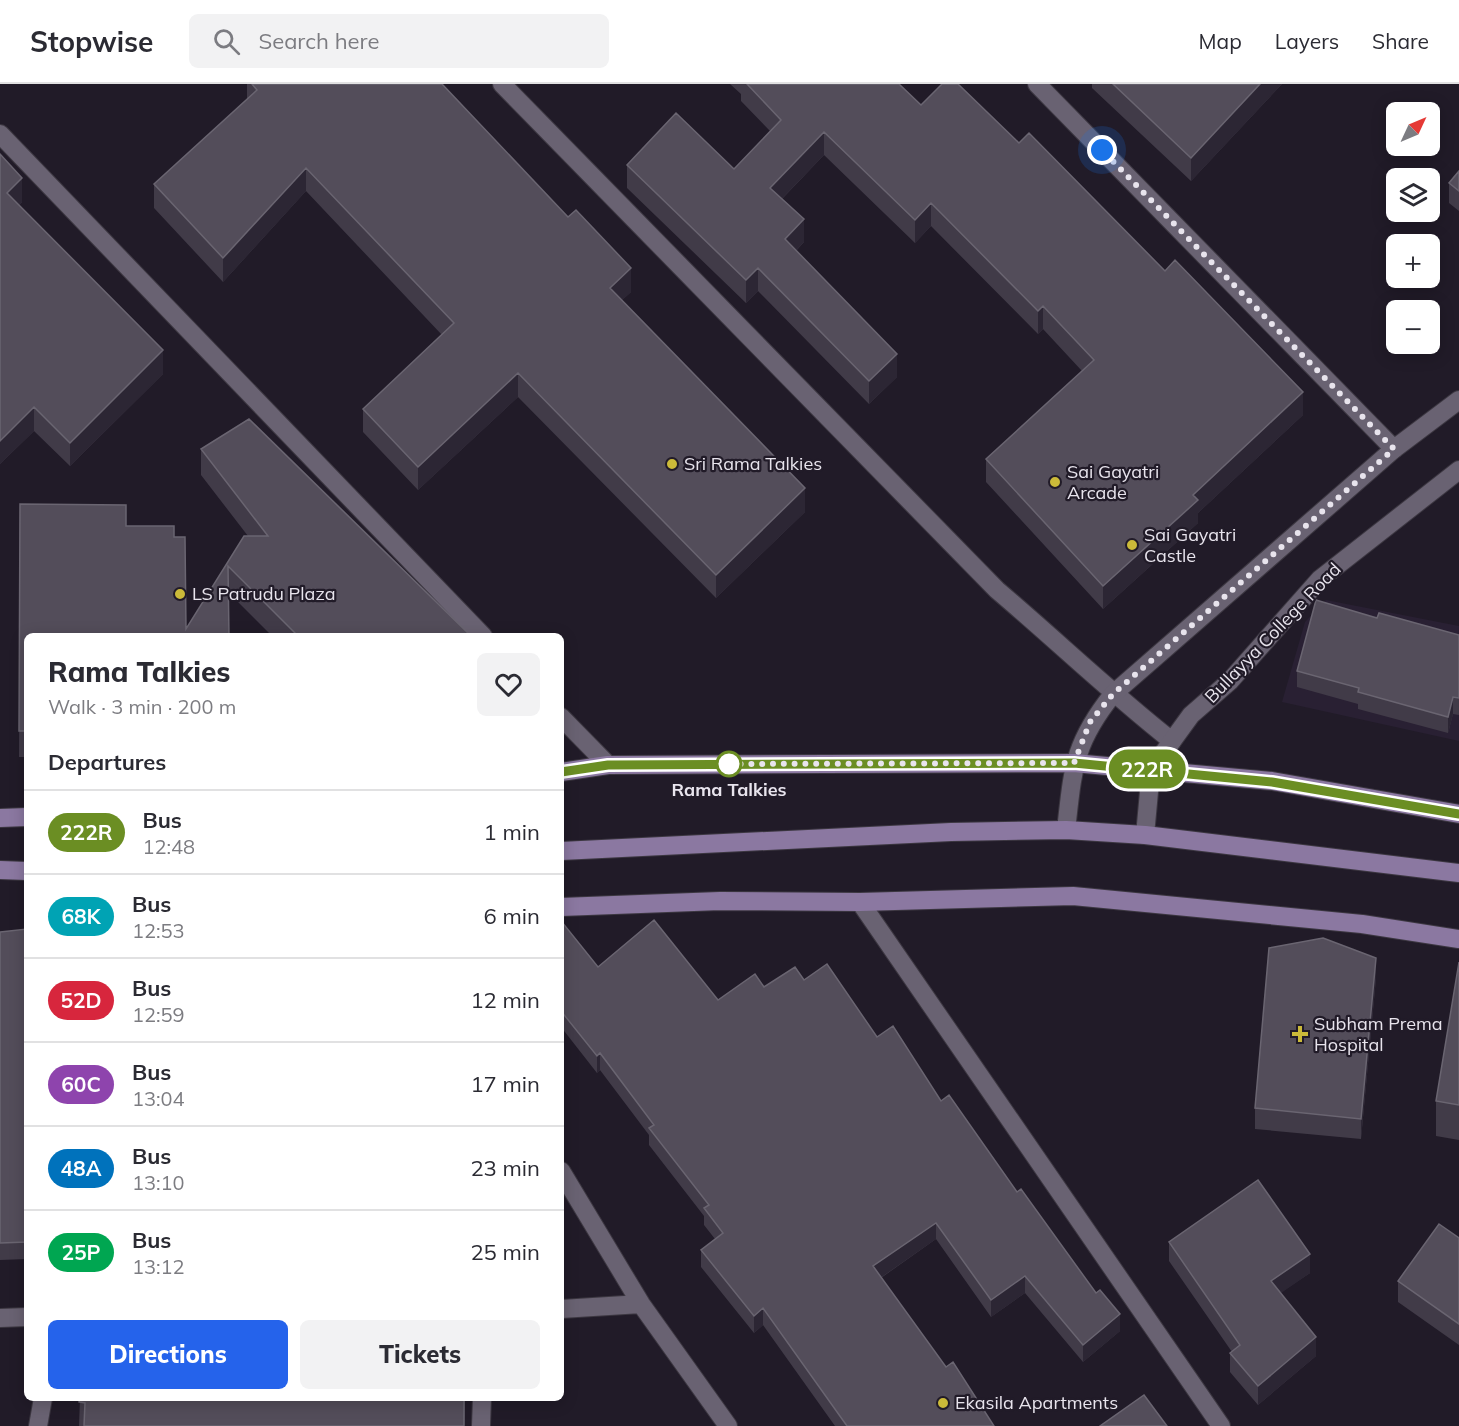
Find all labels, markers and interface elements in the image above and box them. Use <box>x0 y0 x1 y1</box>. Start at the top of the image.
search box <box>189 14 609 68</box>
text: Stopwise <box>30 24 153 59</box>
icon: search <box>210 25 243 58</box>
text: Search here <box>258 27 379 55</box>
text: Map <box>1199 28 1242 54</box>
text: Layers <box>1275 28 1339 54</box>
text: Share <box>1372 28 1429 54</box>
north arrow <box>1386 102 1440 156</box>
map controls <box>1386 102 1440 354</box>
your location <box>1087 135 1117 165</box>
button: layers <box>1386 168 1440 222</box>
button: + <box>1386 234 1440 288</box>
button: − <box>1386 300 1440 354</box>
place label: Sri Rama Talkies <box>684 452 822 475</box>
marker: Sri Rama Talkies <box>665 457 679 471</box>
place label: Sai Gayatri Arcade <box>1067 460 1159 504</box>
marker: Sai Gayatri Arcade <box>1048 475 1062 489</box>
place label: Sai Gayatri Castle <box>1144 523 1236 567</box>
marker: Sai Gayatri Castle <box>1125 538 1139 552</box>
street label: Bullayya College Road <box>1200 558 1346 708</box>
place label: LS Patrudu Plaza <box>192 582 335 605</box>
marker: LS Patrudu Plaza <box>173 587 187 601</box>
button: heart <box>477 653 540 716</box>
text: Rama Talkies <box>48 654 230 689</box>
text: Walk · 3 min · 200 m <box>48 694 236 719</box>
text: Departures <box>48 748 166 776</box>
line badge: 222R <box>1105 750 1189 788</box>
marker: Rama Talkies <box>716 751 742 777</box>
text: 222R <box>1121 756 1173 782</box>
place label: Rama Talkies <box>671 778 787 801</box>
text: Bus <box>143 806 182 834</box>
text: 1 min <box>484 818 540 846</box>
text: 222R <box>60 819 113 845</box>
text: 12:48 <box>143 834 195 859</box>
text: Bus <box>132 890 171 918</box>
text: 6 min <box>484 902 540 930</box>
text: 68K <box>61 903 101 929</box>
text: 12:53 <box>132 918 185 943</box>
text: Bus <box>132 974 171 1002</box>
text: 12 min <box>470 986 540 1014</box>
text: 52D <box>60 987 102 1013</box>
text: 12:59 <box>132 1002 185 1027</box>
place label: Subham Prema Hospital <box>1314 1012 1443 1056</box>
marker: Subham Prema Hospital <box>1291 1025 1309 1043</box>
text: Bus <box>132 1058 171 1086</box>
text: 17 min <box>470 1070 540 1098</box>
text: 60C <box>61 1071 101 1097</box>
text: 13:04 <box>132 1086 185 1111</box>
text: Bus <box>132 1142 171 1170</box>
text: 23 min <box>470 1154 540 1182</box>
text: 48A <box>61 1155 101 1181</box>
text: 13:10 <box>132 1170 185 1195</box>
text: Bus <box>132 1226 171 1254</box>
text: 25 min <box>470 1238 540 1266</box>
text: 25P <box>61 1239 101 1265</box>
text: 13:12 <box>132 1254 185 1279</box>
button: Directions <box>48 1320 288 1389</box>
button: Tickets <box>300 1320 540 1389</box>
place label: Ekasila Apartments <box>955 1391 1118 1414</box>
marker: Ekasila Apartments <box>936 1396 950 1410</box>

